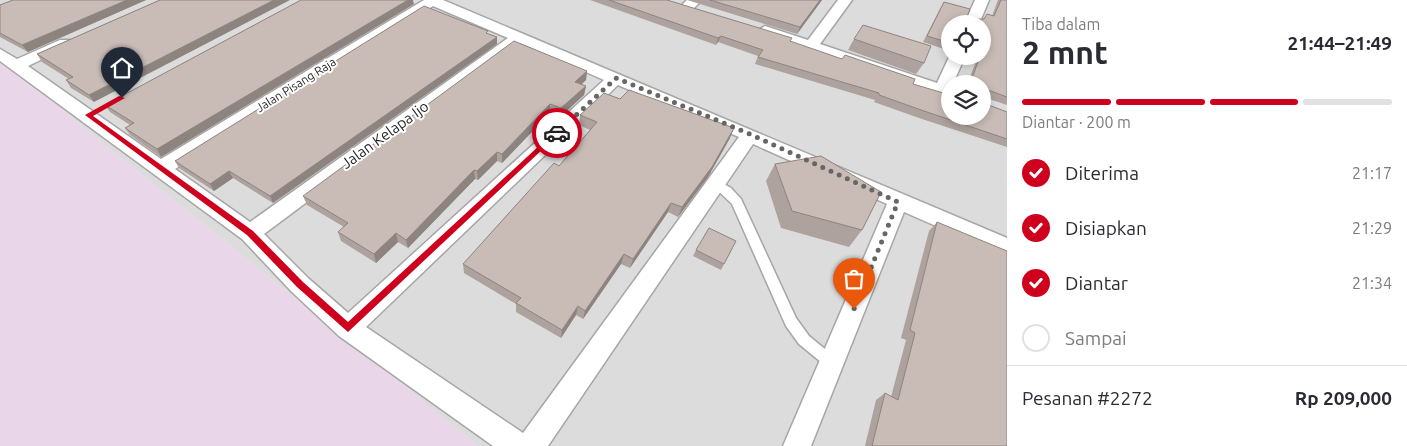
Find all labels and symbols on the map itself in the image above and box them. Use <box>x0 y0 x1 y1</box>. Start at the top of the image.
pin <box>101 47 143 98</box>
street label: Jalan Pisang Raja <box>253 55 338 114</box>
street label: Jalan Kelapa Ijo <box>338 97 432 172</box>
courier <box>532 108 582 158</box>
pin <box>833 258 875 309</box>

